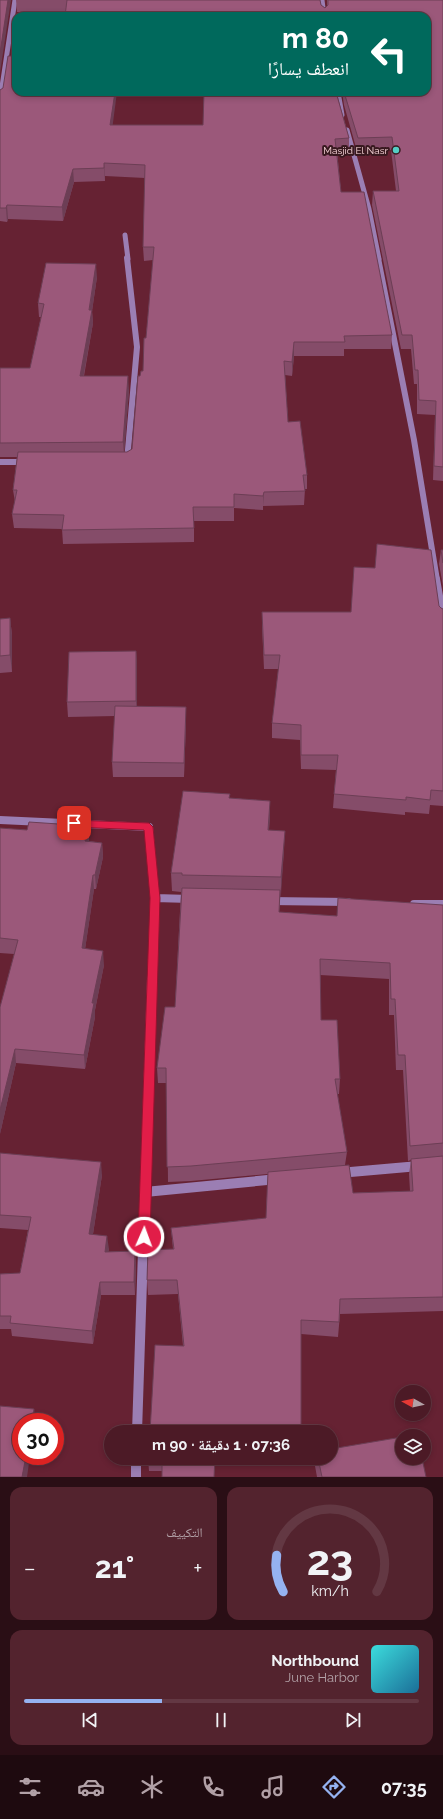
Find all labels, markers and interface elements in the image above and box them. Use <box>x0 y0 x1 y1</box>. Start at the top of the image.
text: 80 m <box>282 22 349 55</box>
icon: left <box>363 28 415 80</box>
text: انعطف يسارًا <box>268 58 349 79</box>
place label: Masjid El Nasr <box>323 145 388 156</box>
marker: Masjid El Nasr <box>391 145 401 155</box>
pin <box>57 806 91 840</box>
icon: arrive <box>63 812 85 834</box>
position arrow <box>123 1216 165 1258</box>
north arrow <box>395 1385 431 1421</box>
map controls <box>395 1385 431 1465</box>
speed limit sign: 30 <box>12 1413 64 1465</box>
button: layers <box>395 1429 431 1465</box>
text: 07:36 · 1 دقيقة · 90 m <box>152 1436 290 1454</box>
text: التكييف <box>166 1525 203 1540</box>
text: 23 <box>306 1535 353 1584</box>
text: 21° <box>95 1550 134 1585</box>
text: − <box>24 1555 36 1581</box>
text: + <box>193 1555 202 1581</box>
text: km/h <box>311 1582 349 1598</box>
text: Northbound <box>271 1652 359 1670</box>
text: June Harbor <box>285 1670 359 1685</box>
icon: previous <box>79 1709 101 1731</box>
icon: pause <box>210 1709 232 1731</box>
icon: next <box>342 1709 364 1731</box>
icon: filters <box>16 1773 44 1801</box>
icon: car <box>77 1773 105 1801</box>
icon: climate <box>138 1773 166 1801</box>
icon: phone <box>199 1773 227 1801</box>
icon: music <box>259 1773 287 1801</box>
icon: directions <box>320 1773 348 1801</box>
text: 07:35 <box>381 1777 427 1798</box>

